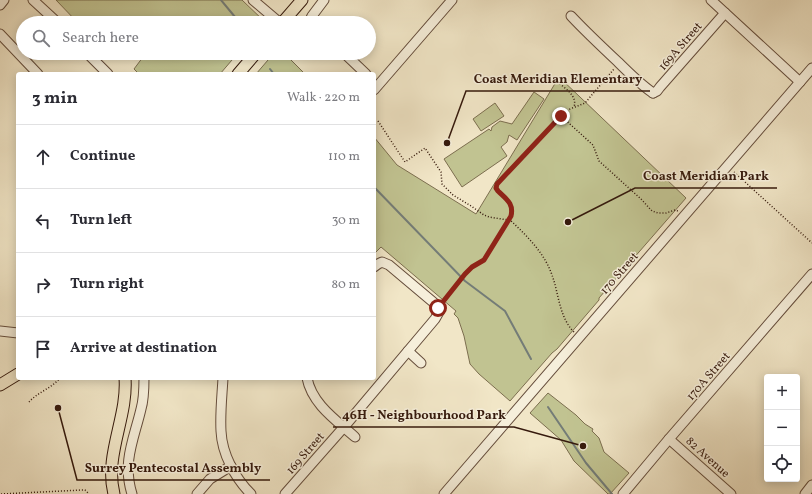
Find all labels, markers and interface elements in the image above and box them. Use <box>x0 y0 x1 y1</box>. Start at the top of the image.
search box <box>16 16 376 60</box>
street label: 169A Street <box>655 19 706 74</box>
icon: search <box>30 27 52 49</box>
text: Search here <box>62 28 139 49</box>
callout: Coast Meridian Elementary <box>466 66 650 91</box>
text: Coast Meridian Elementary <box>474 71 643 89</box>
text: 3 min <box>32 87 78 110</box>
text: Walk · 220 m <box>287 89 360 107</box>
route end <box>552 107 570 125</box>
icon: ahead <box>32 146 54 168</box>
text: Continue <box>70 146 135 167</box>
text: 110 m <box>328 148 360 166</box>
callout: Coast Meridian Park <box>635 163 777 188</box>
text: Coast Meridian Park <box>643 168 769 186</box>
icon: left <box>32 210 54 232</box>
text: Turn left <box>70 210 132 231</box>
text: 30 m <box>332 212 360 230</box>
street label: 170 Street <box>597 249 643 298</box>
icon: right <box>32 274 54 296</box>
text: Turn right <box>70 274 144 295</box>
text: 80 m <box>331 276 360 294</box>
route start <box>429 299 447 317</box>
icon: arrive <box>32 338 54 360</box>
text: Arrive at destination <box>70 338 217 359</box>
street label: 170A Street <box>683 349 734 404</box>
map controls <box>764 374 800 482</box>
button: + <box>764 374 800 410</box>
callout: 46H - Neighbourhood Park <box>333 402 514 427</box>
text: 46H - Neighbourhood Park <box>342 407 506 425</box>
button: − <box>764 410 800 446</box>
street label: 169 Street <box>283 429 328 478</box>
street label: 82 Avenue <box>682 434 733 482</box>
button: locate <box>764 446 800 482</box>
callout: Surrey Pentecostal Assembly <box>77 455 270 480</box>
text: Surrey Pentecostal Assembly <box>85 460 262 478</box>

